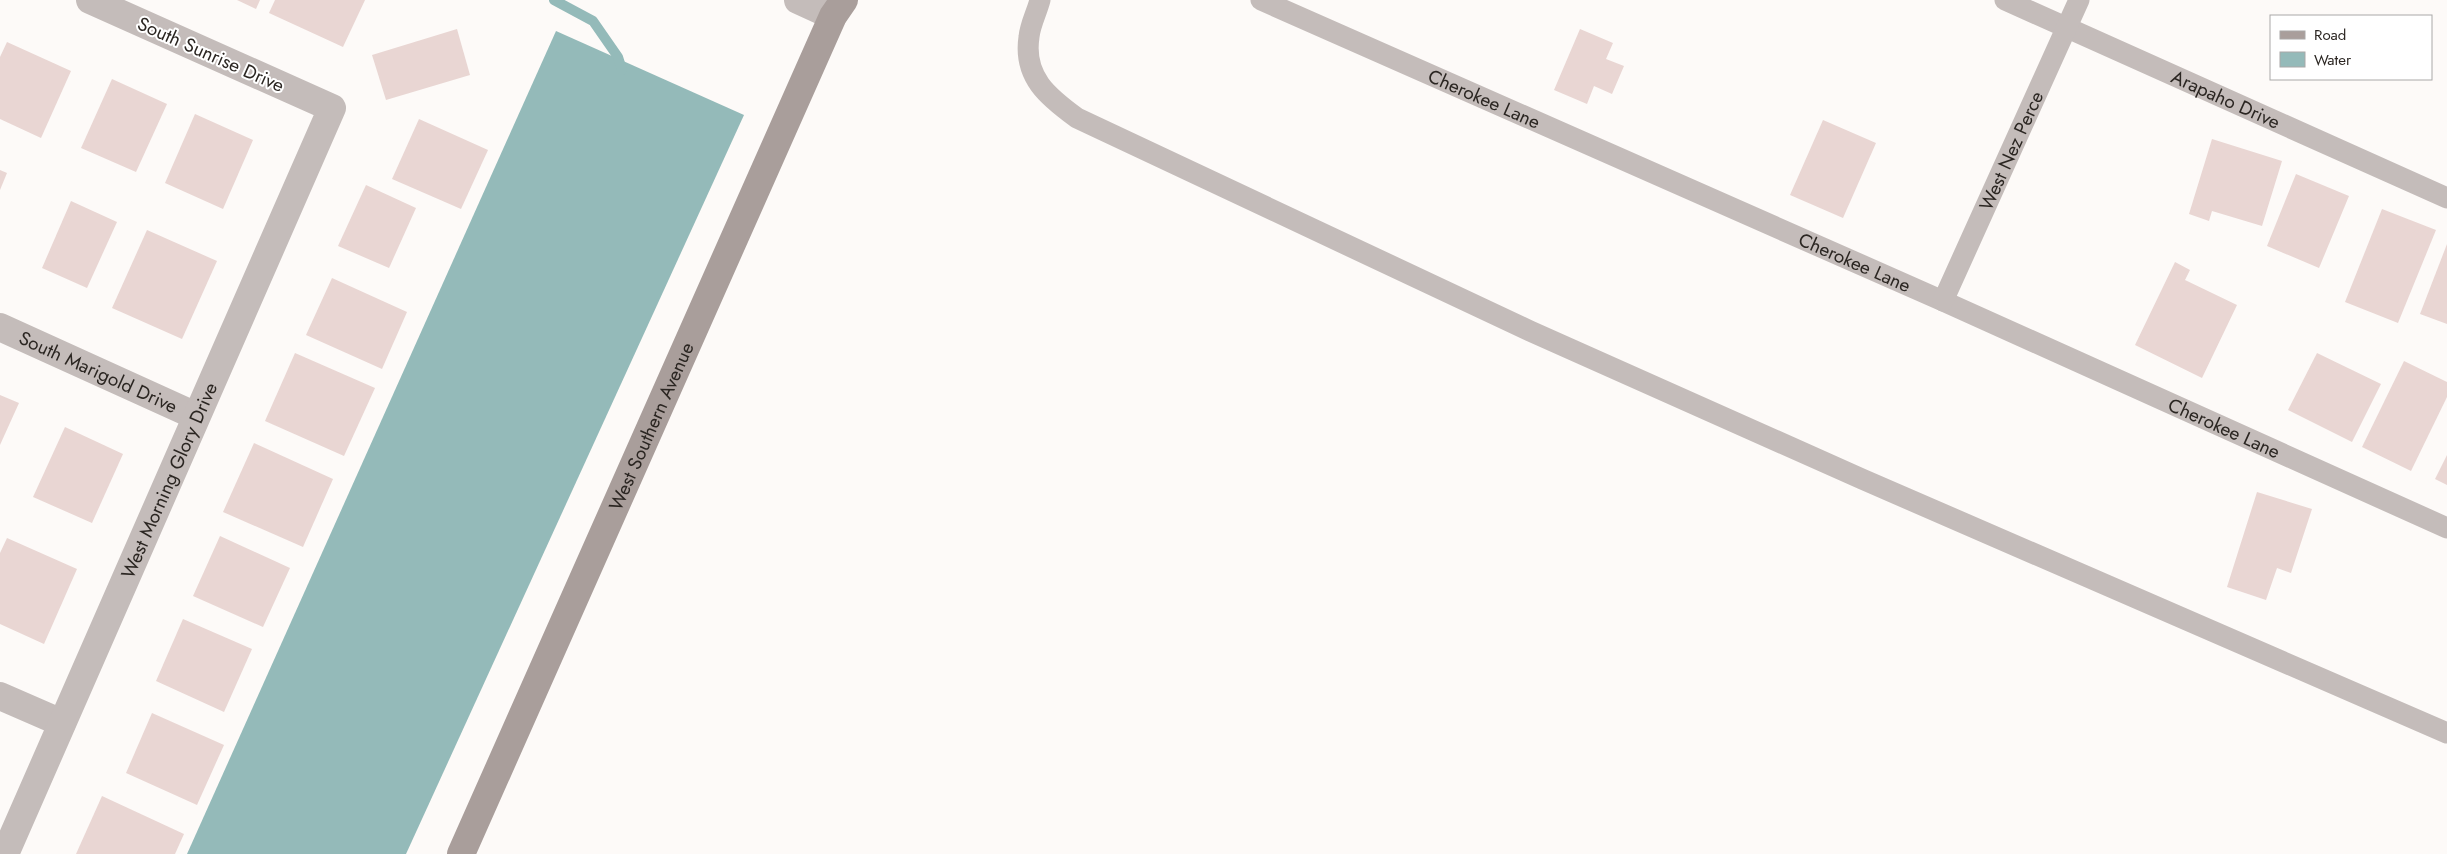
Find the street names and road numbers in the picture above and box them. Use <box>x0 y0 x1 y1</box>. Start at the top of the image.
street label: South Sunrise Drive <box>133 10 289 99</box>
street label: Cherokee Lane <box>1424 62 1545 136</box>
street label: Arapaho Drive <box>2167 63 2285 136</box>
street label: West Nez Perce <box>1973 87 2050 215</box>
street label: Cherokee Lane <box>1794 226 1915 299</box>
street label: South Marigold Drive <box>14 324 182 420</box>
street label: West Southern Avenue <box>602 338 701 515</box>
street label: West Morning Glory Drive <box>114 378 224 583</box>
street label: Cherokee Lane <box>2164 391 2285 465</box>

